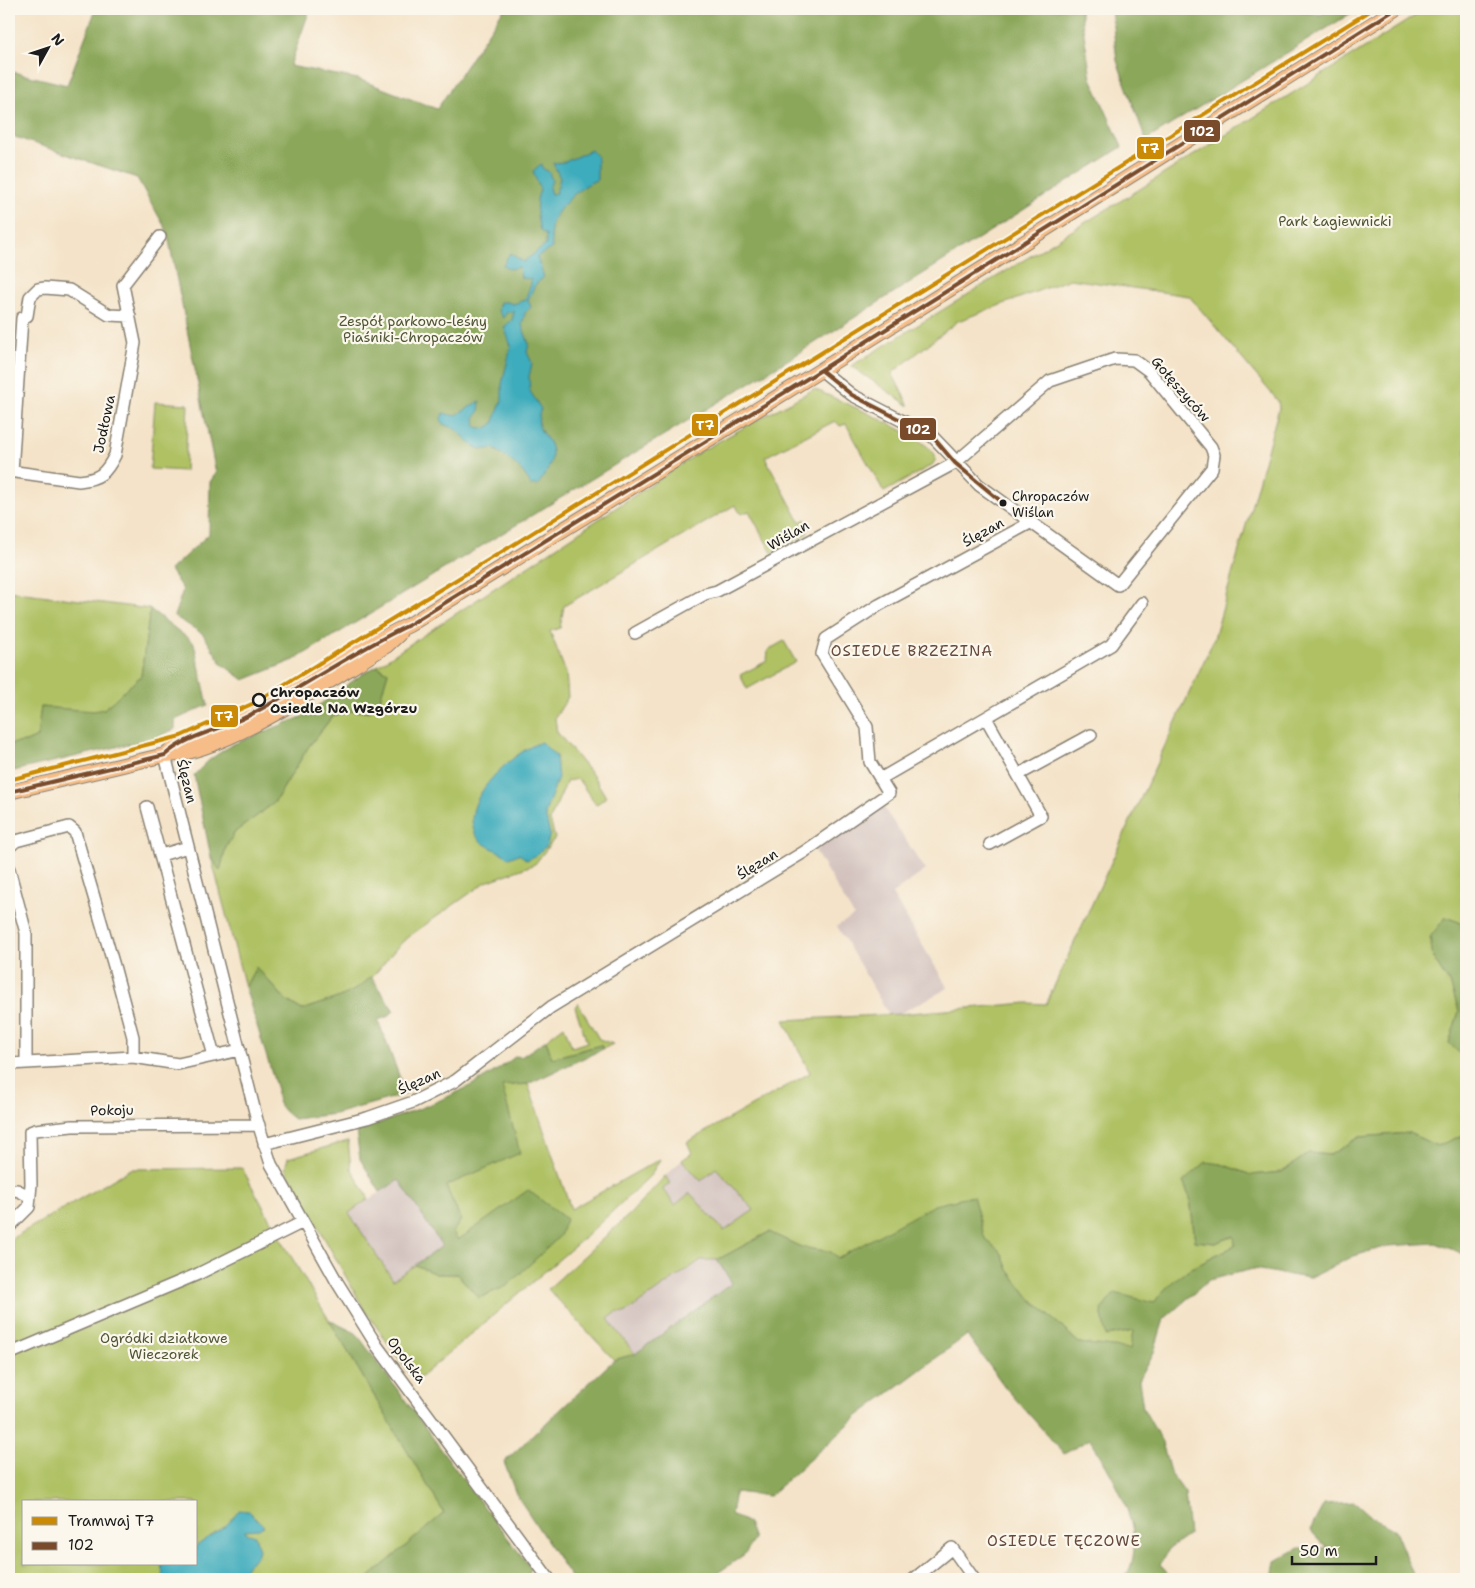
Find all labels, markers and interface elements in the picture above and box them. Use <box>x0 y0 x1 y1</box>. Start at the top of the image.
north arrow <box>22 22 72 72</box>
text: N <box>47 30 68 50</box>
line badge: 102 <box>1183 119 1221 143</box>
text: 102 <box>1189 122 1215 140</box>
line badge: T7 <box>1136 136 1165 160</box>
text: T7 <box>1141 139 1159 157</box>
park label: Park Łagiewnicki <box>1278 212 1392 230</box>
park label: Zespół parkowo-leśny Piaśniki-Chropaczów <box>339 312 487 346</box>
street label: Gołęszyców <box>1147 352 1215 426</box>
street label: Jodłowa <box>89 393 119 455</box>
line badge: T7 <box>691 413 719 437</box>
text: T7 <box>696 416 714 434</box>
line badge: 102 <box>899 417 937 441</box>
text: 102 <box>905 420 931 438</box>
place label: Chropaczów Wiślan <box>1012 488 1089 521</box>
marker: Chropaczów Wiślan <box>998 498 1008 508</box>
street label: Ślęzan <box>959 513 1007 551</box>
street label: Wiślan <box>764 516 812 554</box>
district label: OSIEDLE BRZEZINA <box>831 641 993 661</box>
place label: Chropaczów Osiedle Na Wzgórzu <box>270 683 417 717</box>
marker: Chropaczów Osiedle Na Wzgórzu <box>252 693 266 707</box>
line badge: T7 <box>210 704 239 728</box>
text: T7 <box>215 707 233 725</box>
street label: Ślęzan <box>173 757 201 805</box>
street label: Ślęzan <box>733 844 781 884</box>
street label: Ślęzan <box>395 1063 444 1098</box>
street label: Pokoju <box>90 1101 134 1119</box>
park label: Ogródki działkowe Wieczorek <box>100 1329 228 1363</box>
street label: Opolska <box>384 1333 431 1387</box>
legend <box>22 1500 198 1566</box>
text: Tramwaj T7 <box>68 1511 155 1531</box>
district label: OSIEDLE TĘCZOWE <box>987 1531 1141 1551</box>
scale bar <box>1292 1533 1376 1565</box>
text: 102 <box>68 1535 94 1555</box>
text: 50 m <box>1300 1541 1338 1561</box>

